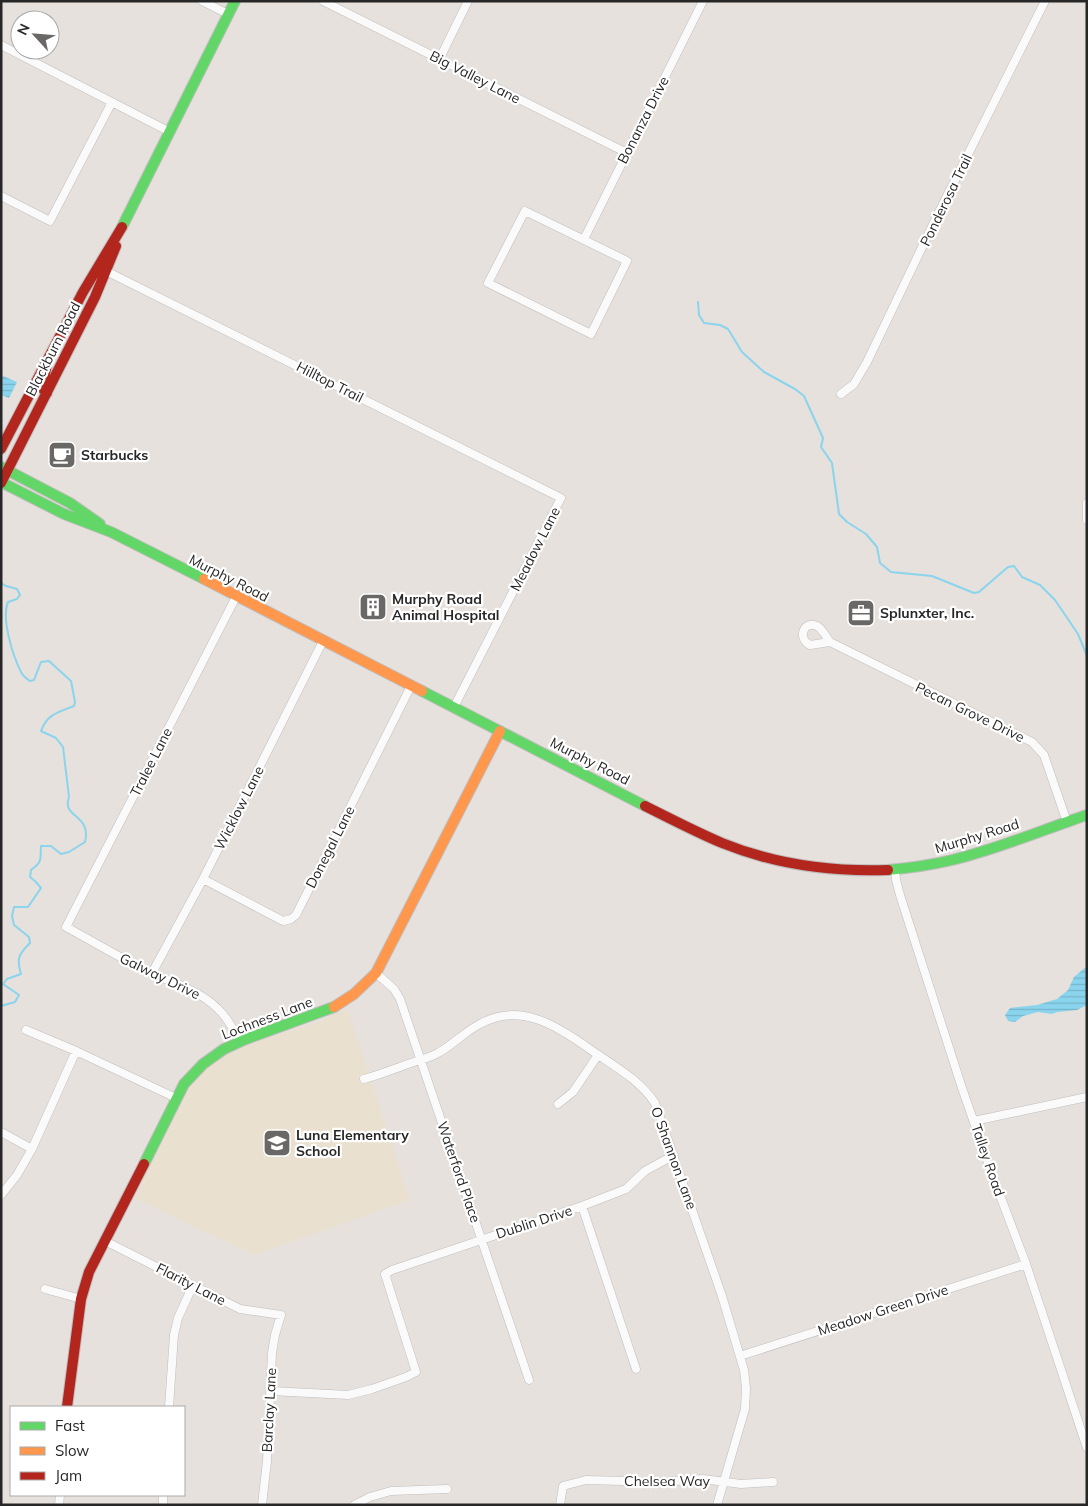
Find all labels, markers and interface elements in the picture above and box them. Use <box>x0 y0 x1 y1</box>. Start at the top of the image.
north arrow <box>10 10 60 60</box>
text: N <box>13 21 34 38</box>
street label: Big Valley Lane <box>427 46 523 108</box>
street label: Bonanza Drive <box>613 73 673 167</box>
street label: Ponderosa Trail <box>916 151 976 249</box>
street label: Blackburn Road <box>22 299 84 399</box>
street label: Hilltop Trail <box>293 357 367 407</box>
cafe icon: Starbucks <box>47 440 77 470</box>
place label: Starbucks <box>81 446 148 464</box>
street label: Meadow Lane <box>506 504 564 594</box>
street label: Murphy Road <box>186 550 272 606</box>
place label: Murphy Road Animal Hospital <box>392 590 499 624</box>
building icon: Murphy Road Animal Hospital <box>358 592 388 622</box>
office icon: Splunxter, Inc. <box>846 598 876 628</box>
place label: Splunxter, Inc. <box>880 604 974 622</box>
street label: Pecan Grove Drive <box>913 678 1027 746</box>
street label: Tralee Lane <box>126 725 176 799</box>
street label: Murphy Road <box>547 733 633 789</box>
street label: Wicklow Lane <box>210 763 268 853</box>
street label: Donegal Lane <box>302 803 358 891</box>
street label: Murphy Road <box>933 815 1021 857</box>
street label: Galway Drive <box>117 949 203 1003</box>
street label: Lochness Lane <box>219 992 315 1044</box>
street label: O Shannon Lane <box>647 1104 701 1212</box>
street label: Waterford Place <box>433 1119 485 1225</box>
street label: Talley Road <box>967 1121 1009 1199</box>
place label: Luna Elementary School <box>296 1126 409 1160</box>
school or university icon: Luna Elementary School <box>262 1128 292 1158</box>
street label: Dublin Drive <box>494 1201 574 1243</box>
street label: Flarity Lane <box>153 1259 229 1309</box>
street label: Meadow Green Drive <box>815 1280 951 1340</box>
street label: Barclay Lane <box>258 1367 280 1453</box>
legend <box>10 1406 185 1496</box>
text: Fast <box>55 1416 85 1435</box>
text: Slow <box>55 1441 89 1460</box>
text: Jam <box>55 1466 82 1485</box>
street label: Chelsea Way <box>624 1472 710 1490</box>

